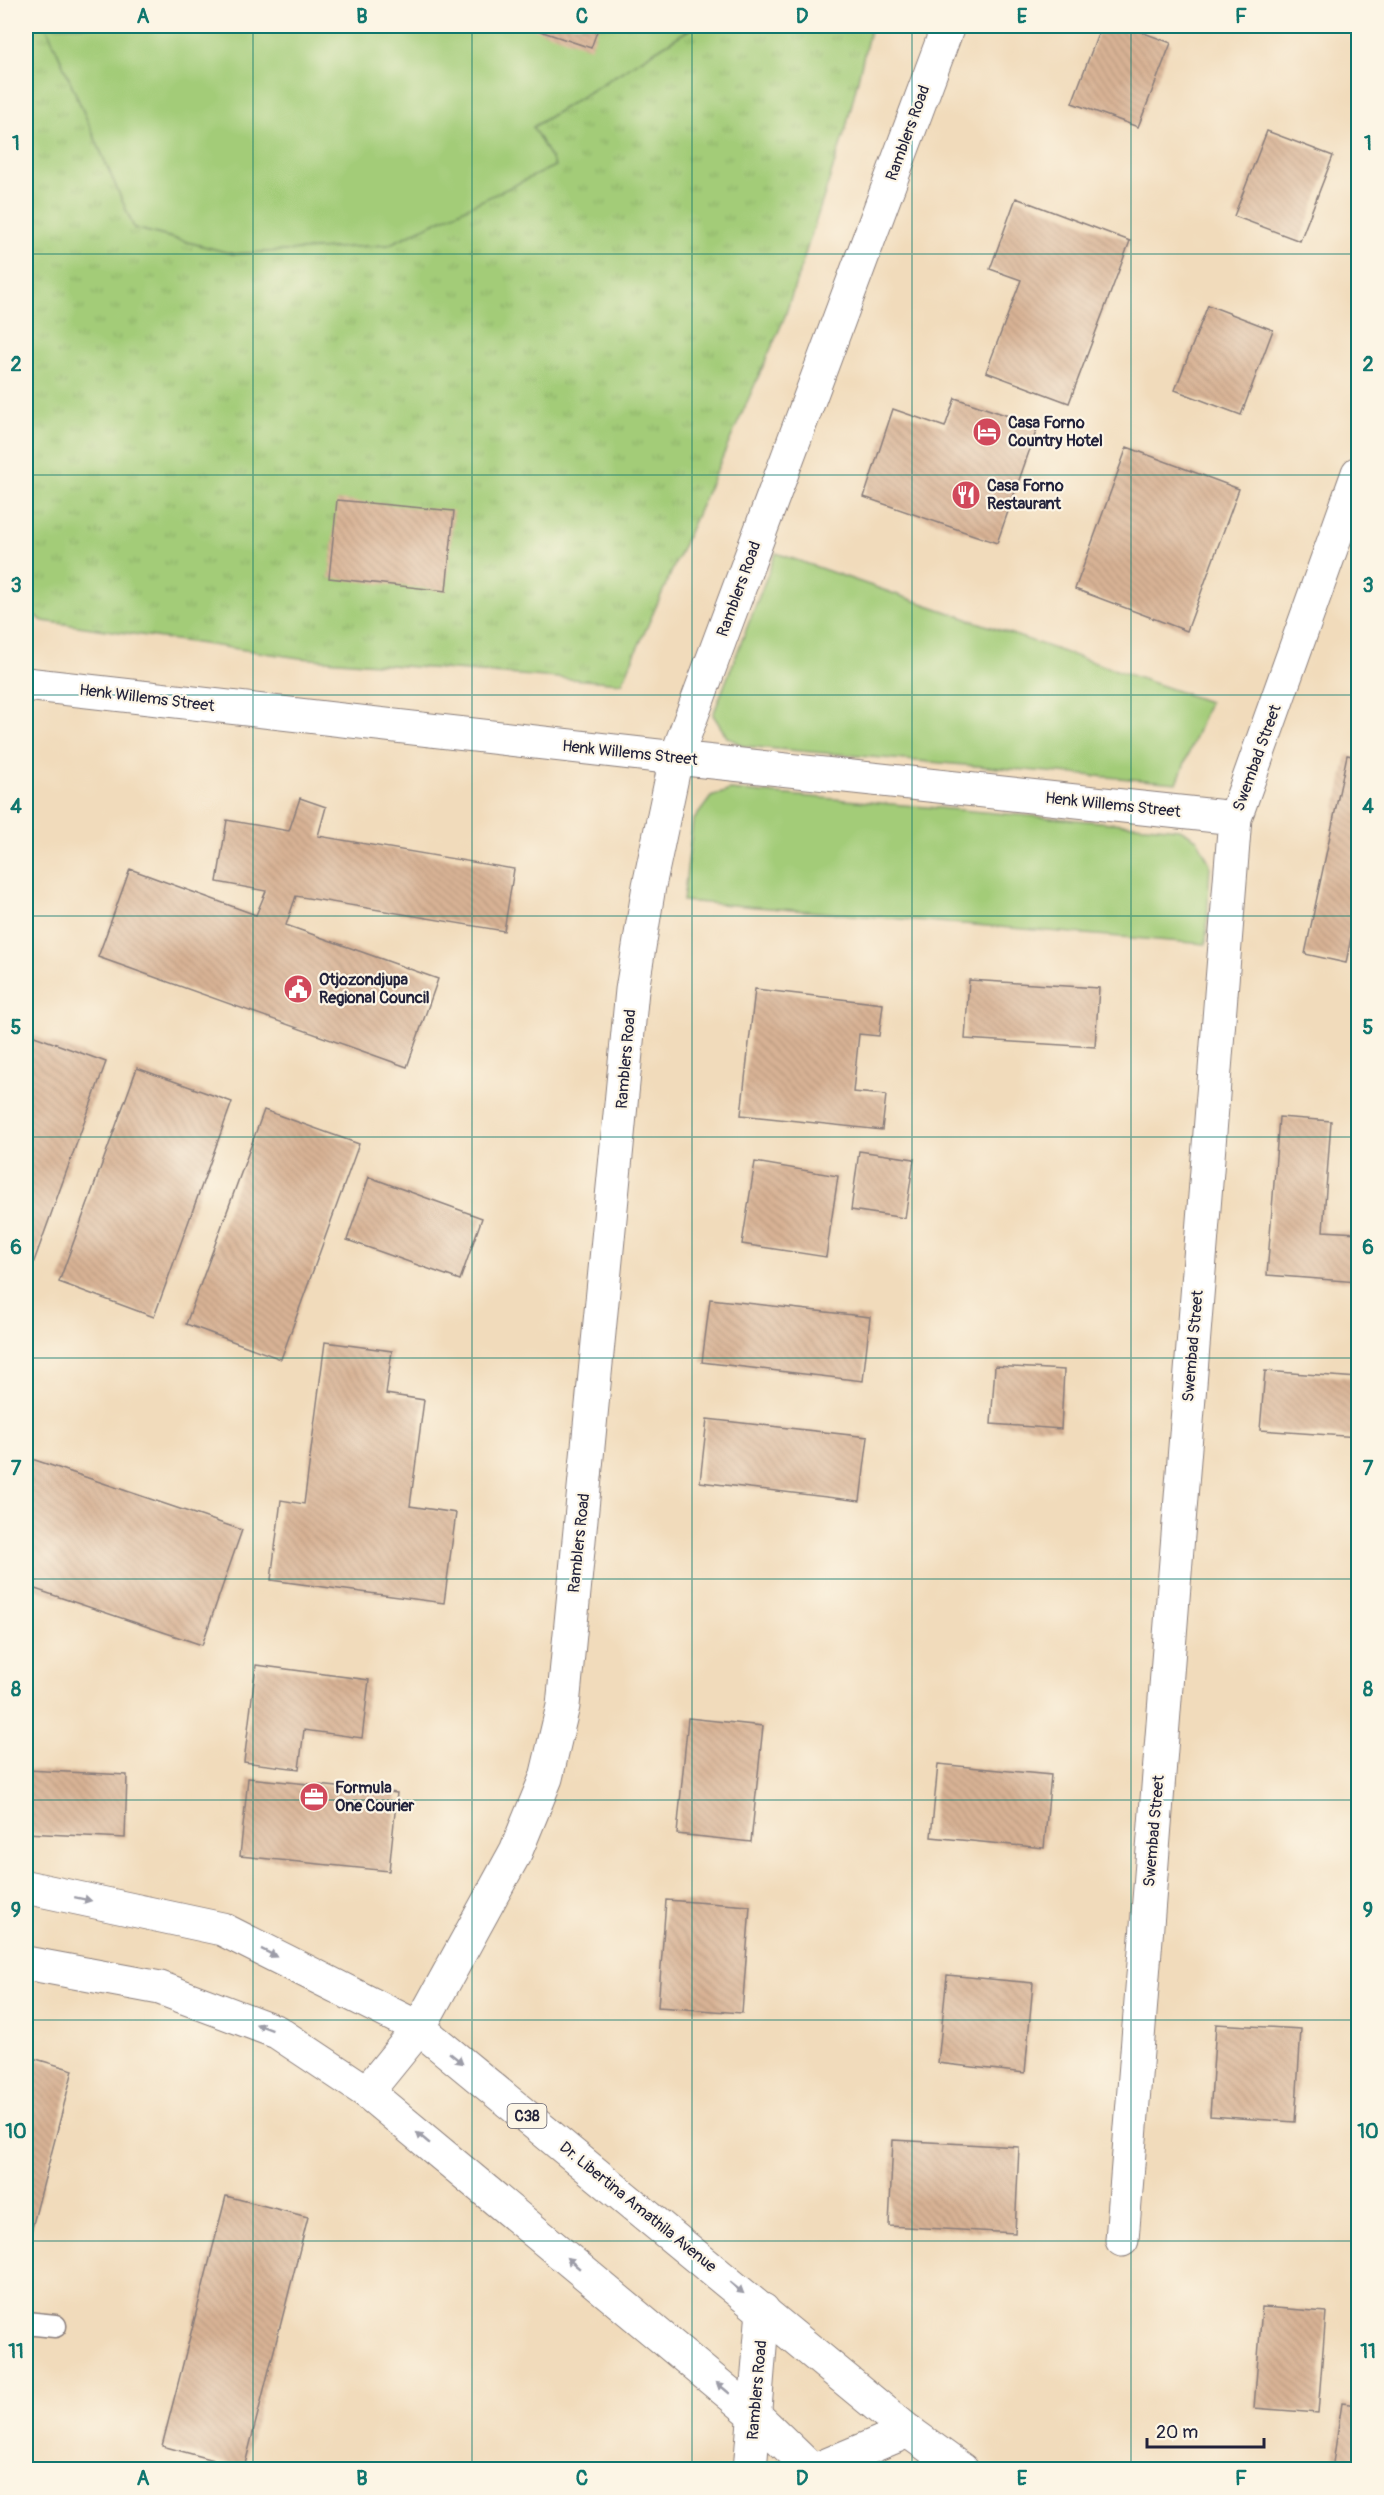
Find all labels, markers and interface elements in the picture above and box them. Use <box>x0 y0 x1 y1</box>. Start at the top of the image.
text: A <box>137 4 150 29</box>
text: B <box>356 4 368 29</box>
text: C <box>576 4 588 29</box>
text: D <box>796 4 809 29</box>
text: E <box>1017 4 1028 29</box>
text: F <box>1235 4 1247 29</box>
street label: Ramblers Road <box>882 83 934 183</box>
text: 1 <box>12 131 20 156</box>
text: 1 <box>1364 131 1372 156</box>
text: 2 <box>10 352 22 377</box>
text: 2 <box>1362 352 1374 377</box>
place label: Casa Forno Country Hotel <box>1008 413 1103 451</box>
hotel icon: Casa Forno Country Hotel <box>971 416 1003 448</box>
place label: Casa Forno Restaurant <box>987 476 1064 514</box>
restaurant icon: Casa Forno Restaurant <box>950 479 982 511</box>
street label: Ramblers Road <box>713 539 765 639</box>
text: 3 <box>10 573 22 598</box>
text: 3 <box>1362 573 1374 598</box>
street label: Henk Willems Street <box>78 680 216 716</box>
street label: Swembad Street <box>1228 701 1286 814</box>
street label: Henk Willems Street <box>561 736 699 770</box>
street label: Henk Willems Street <box>1044 788 1182 822</box>
text: 4 <box>10 794 22 819</box>
text: 4 <box>1362 794 1374 819</box>
place label: Otjozondjupa Regional Council <box>319 970 430 1008</box>
public building icon: Otjozondjupa Regional Council <box>282 973 314 1005</box>
street label: Ramblers Road <box>612 1008 640 1110</box>
text: 5 <box>11 1015 22 1040</box>
text: 5 <box>1363 1015 1374 1040</box>
text: 6 <box>10 1235 22 1260</box>
text: 6 <box>1362 1235 1374 1260</box>
street label: Swembad Street <box>1178 1289 1208 1403</box>
text: 7 <box>11 1456 22 1481</box>
text: 7 <box>1363 1456 1374 1481</box>
street label: Ramblers Road <box>564 1492 594 1594</box>
text: 8 <box>11 1677 21 1702</box>
text: 8 <box>1363 1677 1373 1702</box>
street label: Swembad Street <box>1139 1774 1169 1888</box>
place label: Formula One Courier <box>335 1778 415 1816</box>
office icon: Formula One Courier <box>298 1781 330 1813</box>
one-way arrow <box>73 1895 92 1904</box>
text: 9 <box>11 1898 21 1923</box>
text: 9 <box>1363 1898 1373 1923</box>
one-way arrow <box>260 1947 278 1957</box>
one-way arrow <box>255 2021 273 2031</box>
one-way arrow <box>448 2052 464 2065</box>
road number: C38 <box>508 2104 546 2128</box>
text: 10 <box>5 2119 27 2144</box>
text: 10 <box>1357 2119 1379 2144</box>
one-way arrow <box>415 2132 431 2145</box>
street label: Dr. Libertina Amathila Avenue <box>555 2137 721 2277</box>
one-way arrow <box>566 2257 581 2270</box>
one-way arrow <box>729 2282 745 2295</box>
text: 11 <box>8 2339 24 2364</box>
street label: Ramblers Road <box>743 2339 771 2441</box>
text: 11 <box>1360 2339 1376 2364</box>
one-way arrow <box>715 2381 731 2394</box>
scale bar <box>1147 2411 1264 2449</box>
text: 20 m <box>1156 2421 1198 2444</box>
text: A <box>137 2466 150 2491</box>
text: B <box>356 2466 368 2491</box>
text: C <box>576 2466 588 2491</box>
text: D <box>796 2466 809 2491</box>
text: E <box>1017 2466 1028 2491</box>
text: F <box>1235 2466 1247 2491</box>

